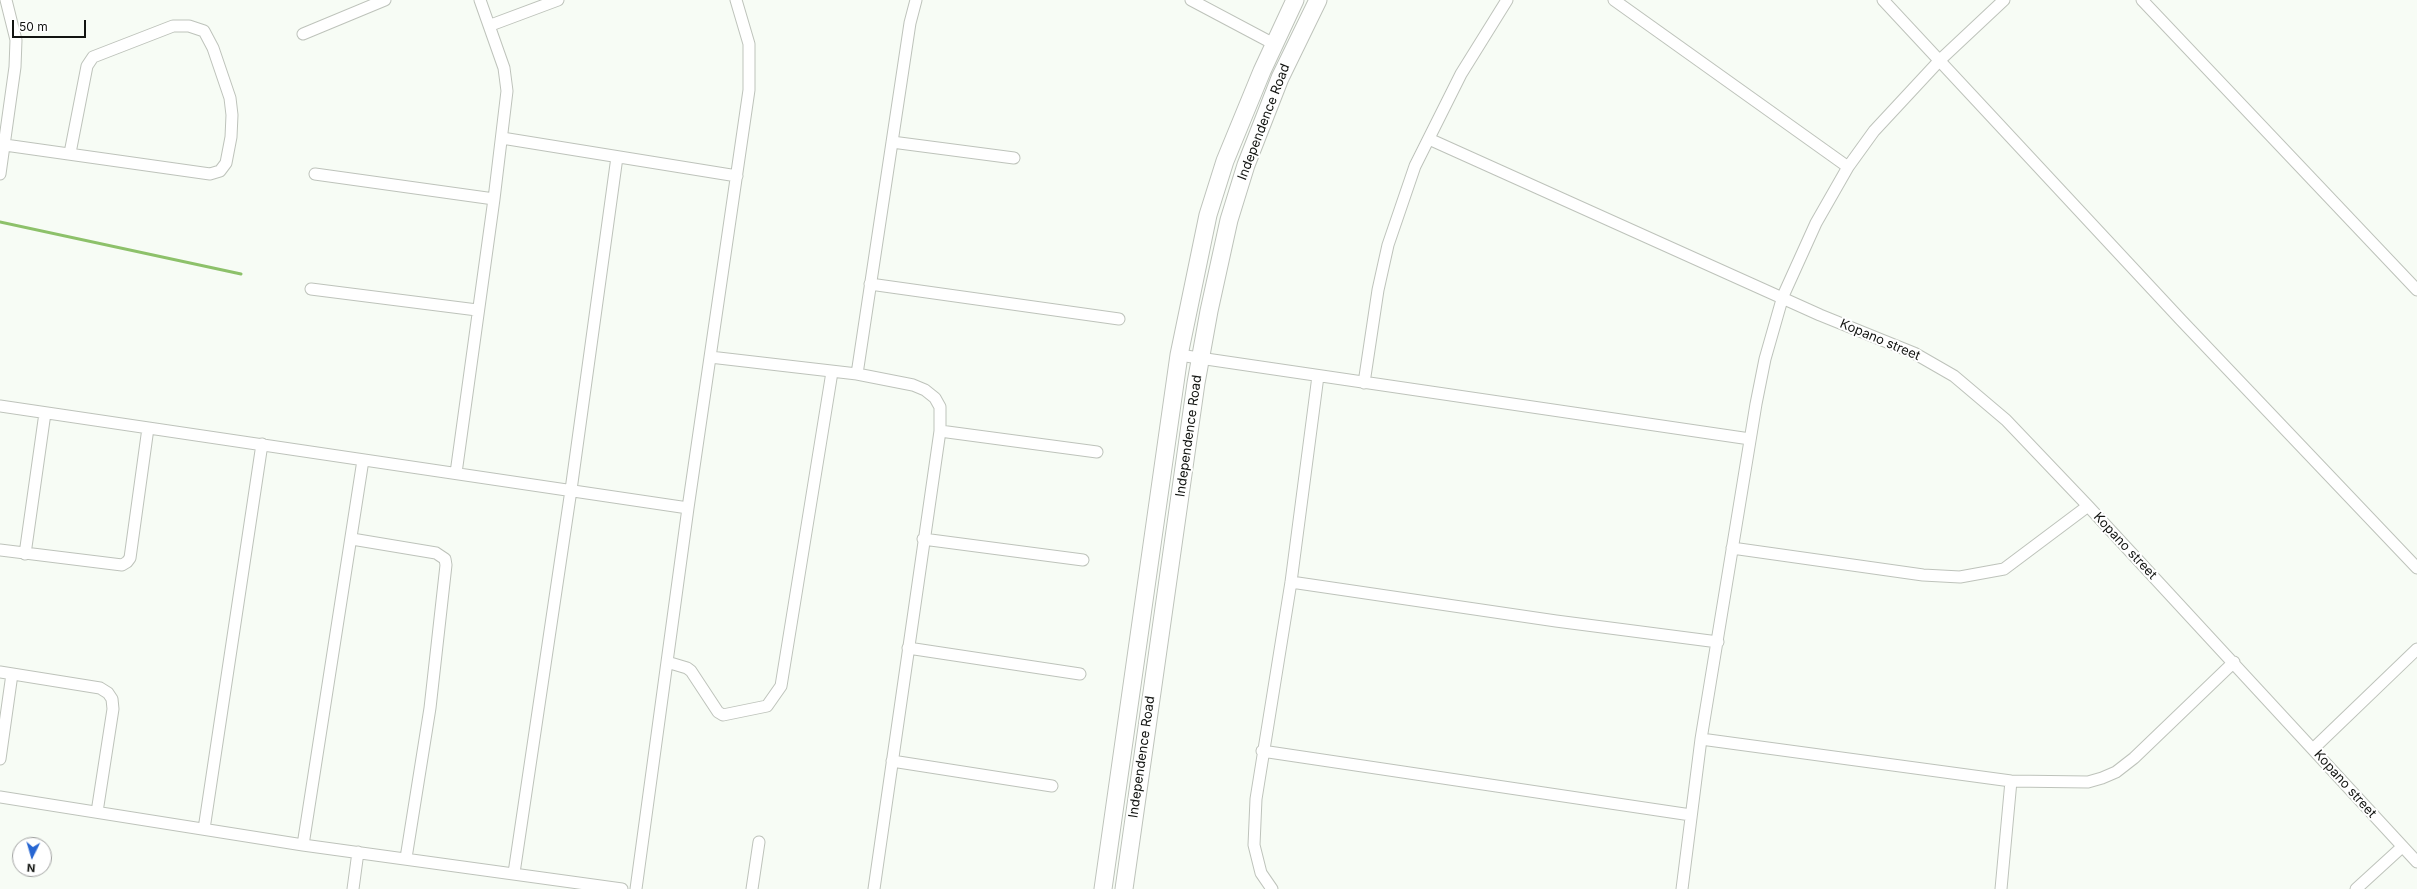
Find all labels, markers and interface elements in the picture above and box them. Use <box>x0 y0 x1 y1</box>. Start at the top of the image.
scale bar <box>14 12 88 38</box>
text: 50 m <box>19 19 48 34</box>
street label: Independence Road <box>1235 62 1293 182</box>
street label: Kopano street <box>1837 316 1923 364</box>
street label: Independence Road <box>1173 374 1205 498</box>
street label: Kopano street <box>2090 509 2160 583</box>
street label: Independence Road <box>1126 695 1158 819</box>
street label: Kopano street <box>2311 747 2379 821</box>
north arrow <box>12 837 52 877</box>
text: N <box>26 861 36 875</box>

